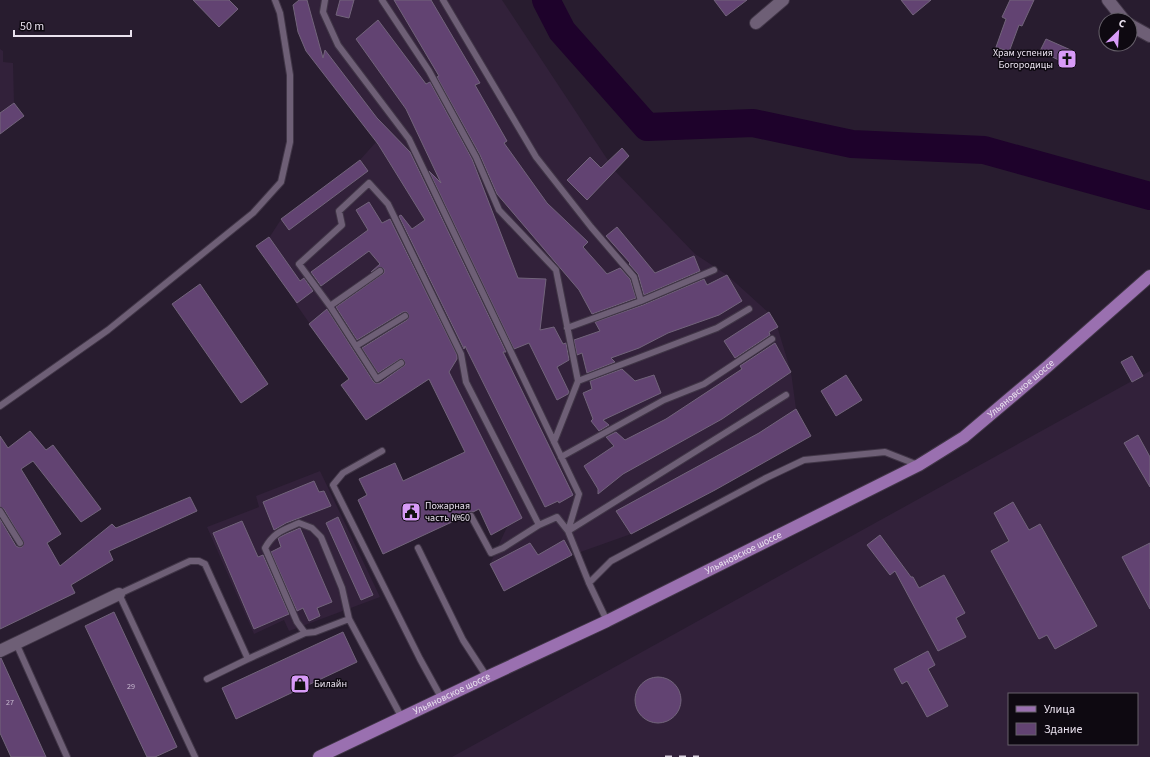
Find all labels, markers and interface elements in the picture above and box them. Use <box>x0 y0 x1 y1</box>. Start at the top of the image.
scale bar <box>14 12 131 38</box>
north arrow <box>1098 12 1138 52</box>
text: С <box>1116 15 1129 32</box>
text: 50 m <box>20 18 44 35</box>
place label: Храм успения Богородицы <box>993 46 1053 72</box>
church icon: Храм успения Богородицы <box>1056 48 1078 70</box>
street label: Ульяновское шоссе <box>984 356 1058 421</box>
place label: Пожарная часть №60 <box>425 499 470 525</box>
public building icon: Пожарная часть №60 <box>400 501 422 523</box>
street label: Ульяновское шоссе <box>703 528 784 578</box>
street label: Ульяновское шоссе <box>411 669 493 718</box>
shop icon: Билайн <box>289 673 311 695</box>
place label: Билайн <box>314 677 347 691</box>
house number: 29 <box>127 681 135 692</box>
legend <box>1008 693 1138 745</box>
house number: 27 <box>6 697 14 708</box>
text: Улица <box>1044 701 1075 718</box>
text: Здание <box>1044 721 1083 738</box>

